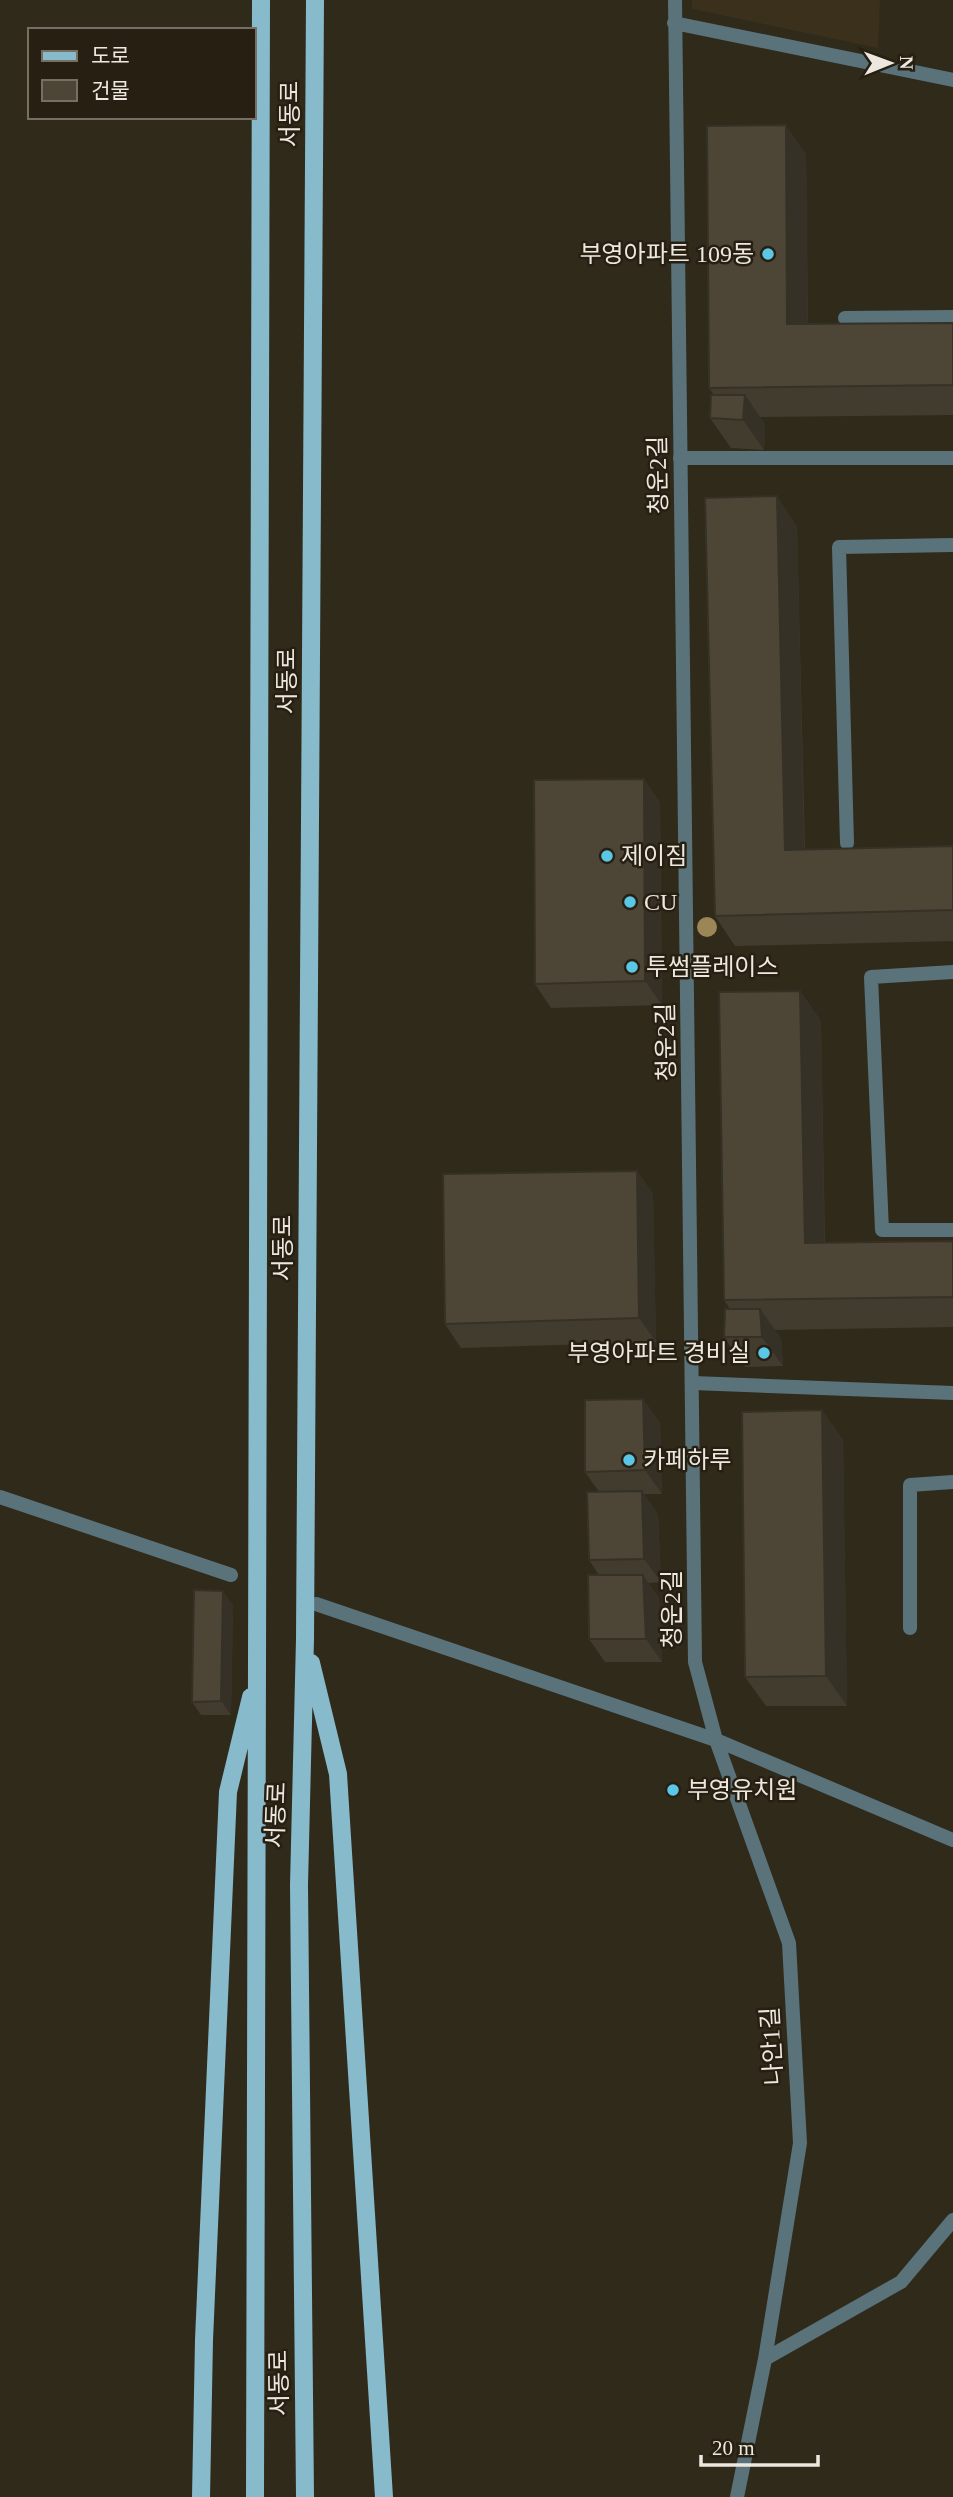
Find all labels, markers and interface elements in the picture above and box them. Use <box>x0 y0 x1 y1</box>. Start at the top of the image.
legend <box>28 28 256 119</box>
north arrow <box>855 28 925 98</box>
text: 도로 <box>91 44 130 68</box>
text: N <box>896 56 917 70</box>
text: 건물 <box>91 79 130 103</box>
street label: 서동로 <box>277 81 303 147</box>
place label: 부영아파트 109동 <box>580 241 754 267</box>
marker: 부영아파트 109동 <box>760 246 776 262</box>
street label: 청운2길 <box>644 436 672 514</box>
street label: 서동로 <box>274 648 300 714</box>
place label: 제이짐 <box>621 843 687 869</box>
marker: 제이짐 <box>599 848 615 864</box>
place label: CU <box>644 889 677 915</box>
marker: CU <box>622 894 638 910</box>
place label: 투썸플레이스 <box>646 954 778 980</box>
marker: 투썸플레이스 <box>624 959 640 975</box>
street label: 청운2길 <box>652 1003 680 1081</box>
street label: 서동로 <box>270 1215 296 1281</box>
place label: 부영아파트 경비실 <box>567 1340 750 1366</box>
marker: 부영아파트 경비실 <box>756 1345 772 1361</box>
place label: 카페하루 <box>643 1447 731 1473</box>
marker: 카페하루 <box>621 1452 637 1468</box>
street label: 청운2길 <box>659 1570 685 1648</box>
place label: 부영유치원 <box>687 1777 797 1803</box>
street label: 서동로 <box>262 1781 290 1849</box>
marker: 부영유치원 <box>665 1782 681 1798</box>
street label: 나안1길 <box>757 2006 787 2086</box>
street label: 서동로 <box>265 2350 293 2416</box>
scale bar <box>701 2424 818 2468</box>
text: 20 m <box>712 2436 755 2460</box>

